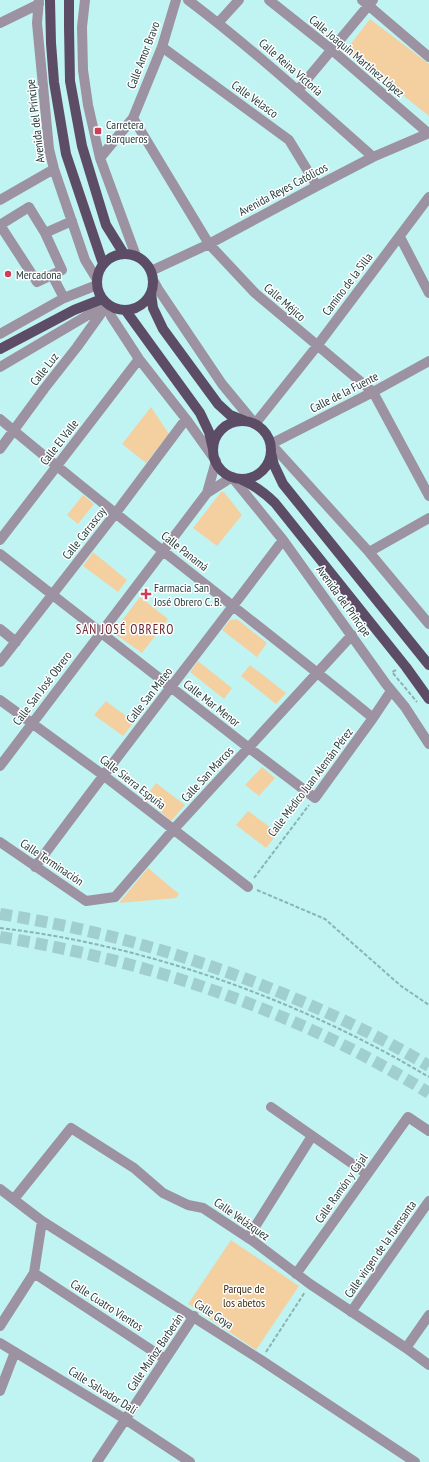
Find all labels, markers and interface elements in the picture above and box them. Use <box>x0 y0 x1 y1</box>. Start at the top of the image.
street label: Calle Joaquín Martínez López <box>306 12 408 100</box>
street label: Calle Amor Bravo <box>123 19 163 91</box>
street label: Calle Reina Victoria <box>256 35 326 99</box>
street label: Calle Velasco <box>229 77 281 121</box>
street label: Avenida del Príncipe <box>22 78 48 164</box>
place label: Carretera Barqueros <box>106 117 148 146</box>
marker: Carretera Barqueros <box>93 126 103 136</box>
street label: Avenida Reyes Católicos <box>236 159 330 219</box>
street label: Camino de la Silla <box>319 250 376 318</box>
place label: Mercadona <box>16 267 62 282</box>
marker: Mercadona <box>3 269 13 279</box>
street label: Calle Méjico <box>261 280 309 324</box>
street label: Calle Luz <box>27 350 61 388</box>
street label: Calle de la Fuente <box>307 368 381 416</box>
street label: Calle El Valle <box>37 416 82 468</box>
street label: Calle Carrascoy <box>59 503 109 562</box>
street label: Calle Panamá <box>158 528 212 574</box>
street label: Avenida del Príncipe <box>313 563 375 639</box>
place label: Farmacia San José Obrero C. B. <box>153 580 222 609</box>
marker: Farmacia San José Obrero C. B. <box>141 589 151 599</box>
district label: SAN JOSÉ OBRERO <box>76 621 174 638</box>
street label: Calle San José Obrero <box>9 648 75 728</box>
street label: Calle San Mateo <box>123 664 175 726</box>
street label: Calle Mar Menor <box>181 676 244 730</box>
street label: Calle Médico Juan Alemán Pérez <box>264 725 356 839</box>
street label: Calle San Marcos <box>178 743 236 805</box>
street label: Calle Sierra Espuña <box>97 752 169 813</box>
street label: Calle Terminación <box>18 835 86 889</box>
street label: Calle Ramón y Cajal <box>311 1150 371 1226</box>
street label: Calle Velázquez <box>211 1194 273 1244</box>
street label: Calle virgen de la fuensanta <box>341 1197 419 1301</box>
street label: Calle Cuatro Vientos <box>68 1276 146 1334</box>
park label: Parque de los abetos <box>223 1281 265 1310</box>
street label: Calle Goya <box>192 1296 236 1332</box>
street label: Calle Muñoz Barberán <box>124 1310 186 1394</box>
street label: Calle Salvador Dalí <box>66 1363 140 1417</box>

